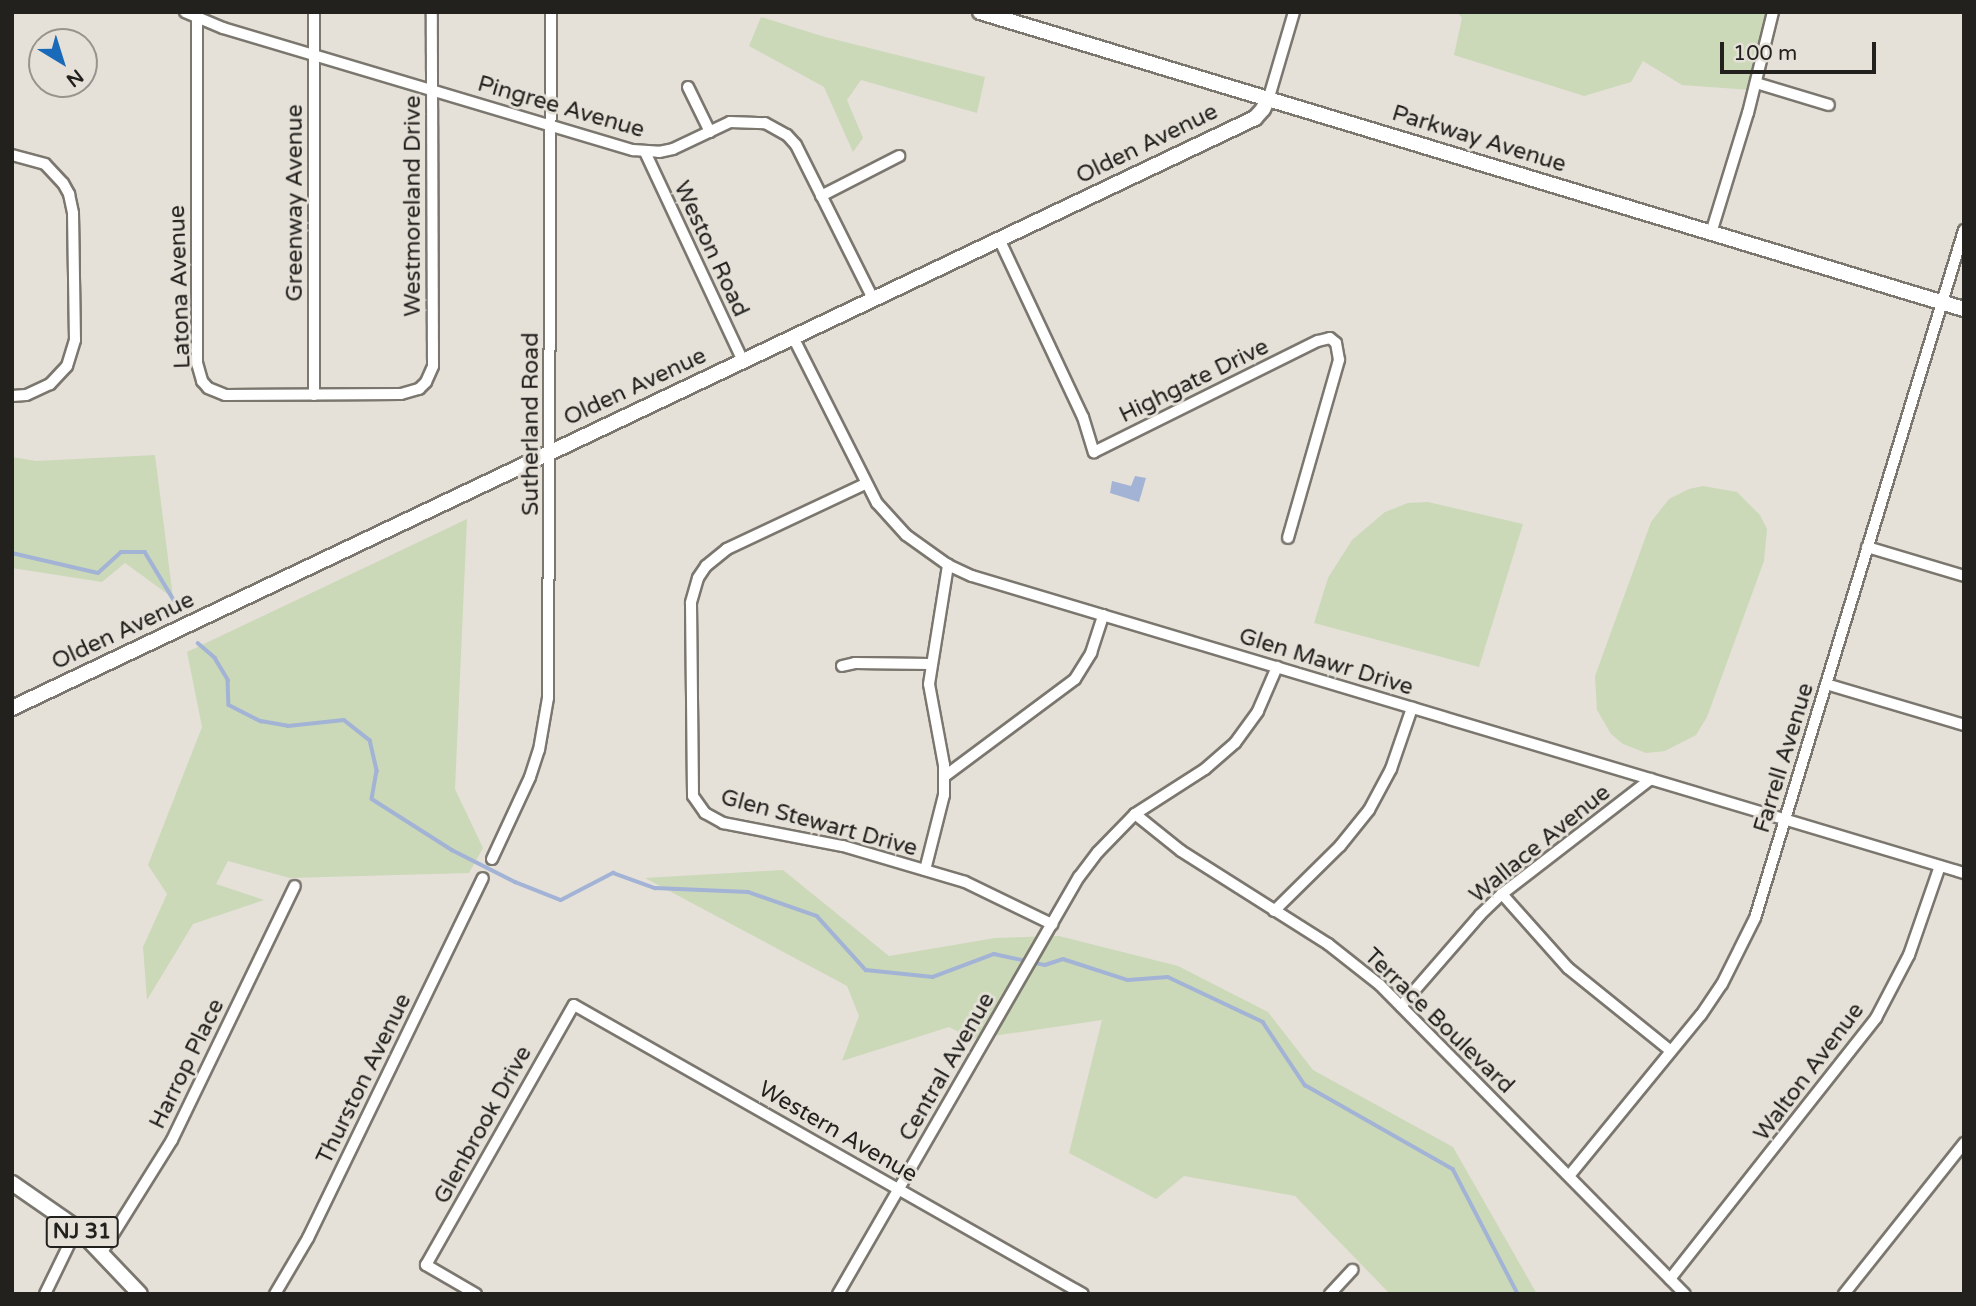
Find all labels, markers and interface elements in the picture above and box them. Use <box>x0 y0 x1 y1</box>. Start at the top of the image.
north arrow <box>28 28 98 98</box>
scale bar <box>1724 28 1880 72</box>
text: 100 m <box>1733 41 1797 66</box>
text: N <box>62 65 87 91</box>
street label: Pingree Avenue <box>474 70 648 144</box>
street label: Westmoreland Drive <box>399 95 427 317</box>
street label: Olden Avenue <box>1072 98 1222 190</box>
street label: Parkway Avenue <box>1389 99 1569 179</box>
street label: Greenway Avenue <box>281 104 309 302</box>
street label: Weston Road <box>668 177 754 321</box>
street label: Latona Avenue <box>163 205 197 369</box>
street label: Sutherland Road <box>517 332 545 516</box>
street label: Highgate Drive <box>1115 333 1273 429</box>
street label: Olden Avenue <box>559 342 711 432</box>
street label: Olden Avenue <box>47 586 199 676</box>
street label: Glen Mawr Drive <box>1236 622 1416 702</box>
street label: Farrell Avenue <box>1748 680 1820 836</box>
street label: Wallace Avenue <box>1464 779 1616 909</box>
street label: Glen Stewart Drive <box>718 783 920 863</box>
street label: Terrace Boulevard <box>1358 942 1520 1100</box>
street label: Central Avenue <box>893 988 1001 1146</box>
street label: Thurston Avenue <box>311 989 417 1169</box>
street label: Harrop Place <box>144 994 230 1134</box>
street label: Walton Avenue <box>1748 997 1870 1147</box>
street label: Glenbrook Drive <box>428 1041 538 1209</box>
street label: Western Avenue <box>754 1075 922 1189</box>
road number: NJ 31 <box>45 1214 119 1250</box>

